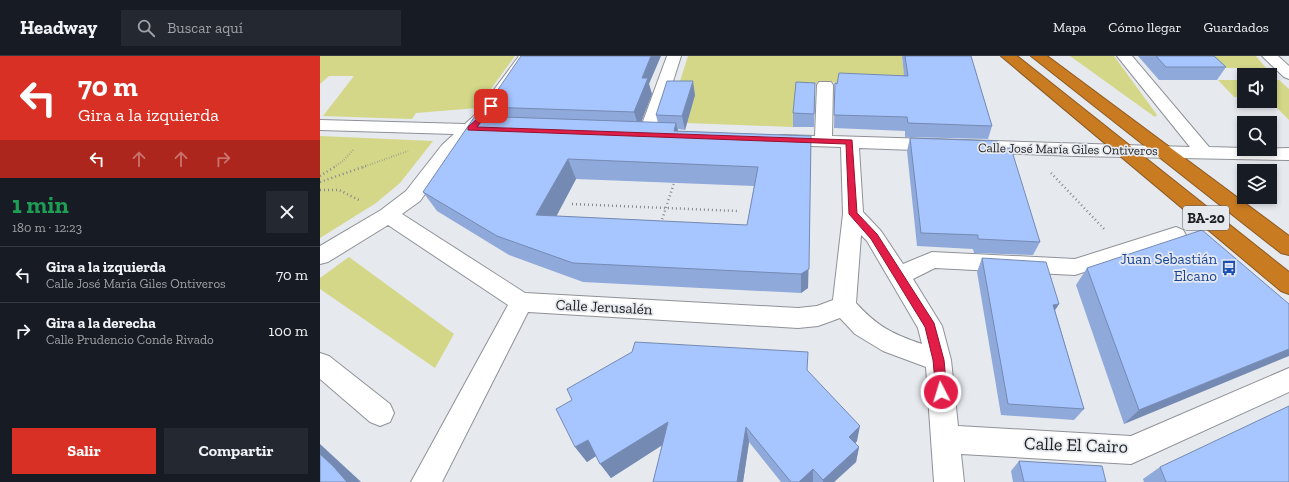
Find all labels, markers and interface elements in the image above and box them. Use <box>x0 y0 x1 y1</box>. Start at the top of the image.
search box <box>121 10 401 46</box>
text: Headway <box>20 16 97 39</box>
icon: search <box>135 17 157 39</box>
text: Buscar aquí <box>167 19 243 37</box>
text: Mapa <box>1053 19 1086 36</box>
text: Cómo llegar <box>1108 19 1181 36</box>
text: Guardados <box>1203 19 1269 36</box>
map controls <box>1237 68 1277 204</box>
button: sound <box>1237 68 1277 108</box>
text: 70 m <box>78 70 138 103</box>
icon: left <box>12 72 64 124</box>
pin <box>474 89 508 123</box>
icon: arrive <box>480 95 502 117</box>
text: Gira a la izquierda <box>78 104 219 126</box>
button: search <box>1237 116 1277 156</box>
street label: Calle José María Giles Ontiveros <box>978 140 1158 158</box>
icon: left <box>86 148 108 170</box>
icon: ahead <box>128 148 150 170</box>
icon: ahead <box>170 148 192 170</box>
icon: right <box>212 148 234 170</box>
button: layers <box>1237 164 1277 204</box>
text: 1 min <box>12 190 69 219</box>
button: close <box>266 191 308 233</box>
road number: BA-20 <box>1183 206 1229 230</box>
text: 180 m · 12:23 <box>12 220 82 235</box>
place label: Juan Sebastián Elcano <box>1120 250 1217 285</box>
text: Gira a la izquierda <box>46 258 166 276</box>
bus stop icon: Juan Sebastián Elcano <box>1220 259 1238 277</box>
icon: left <box>12 264 34 286</box>
text: 70 m <box>276 266 308 284</box>
text: Calle José María Giles Ontiveros <box>46 276 226 291</box>
street label: Calle Jerusalén <box>555 295 653 319</box>
text: Gira a la derecha <box>46 314 156 332</box>
icon: right <box>12 320 34 342</box>
text: 100 m <box>269 322 308 340</box>
text: Calle Prudencio Conde Rivado <box>46 332 214 347</box>
position arrow <box>920 371 962 413</box>
button: Salir <box>12 428 156 474</box>
button: Compartir <box>164 428 308 474</box>
street label: Calle El Cairo <box>1024 432 1128 458</box>

